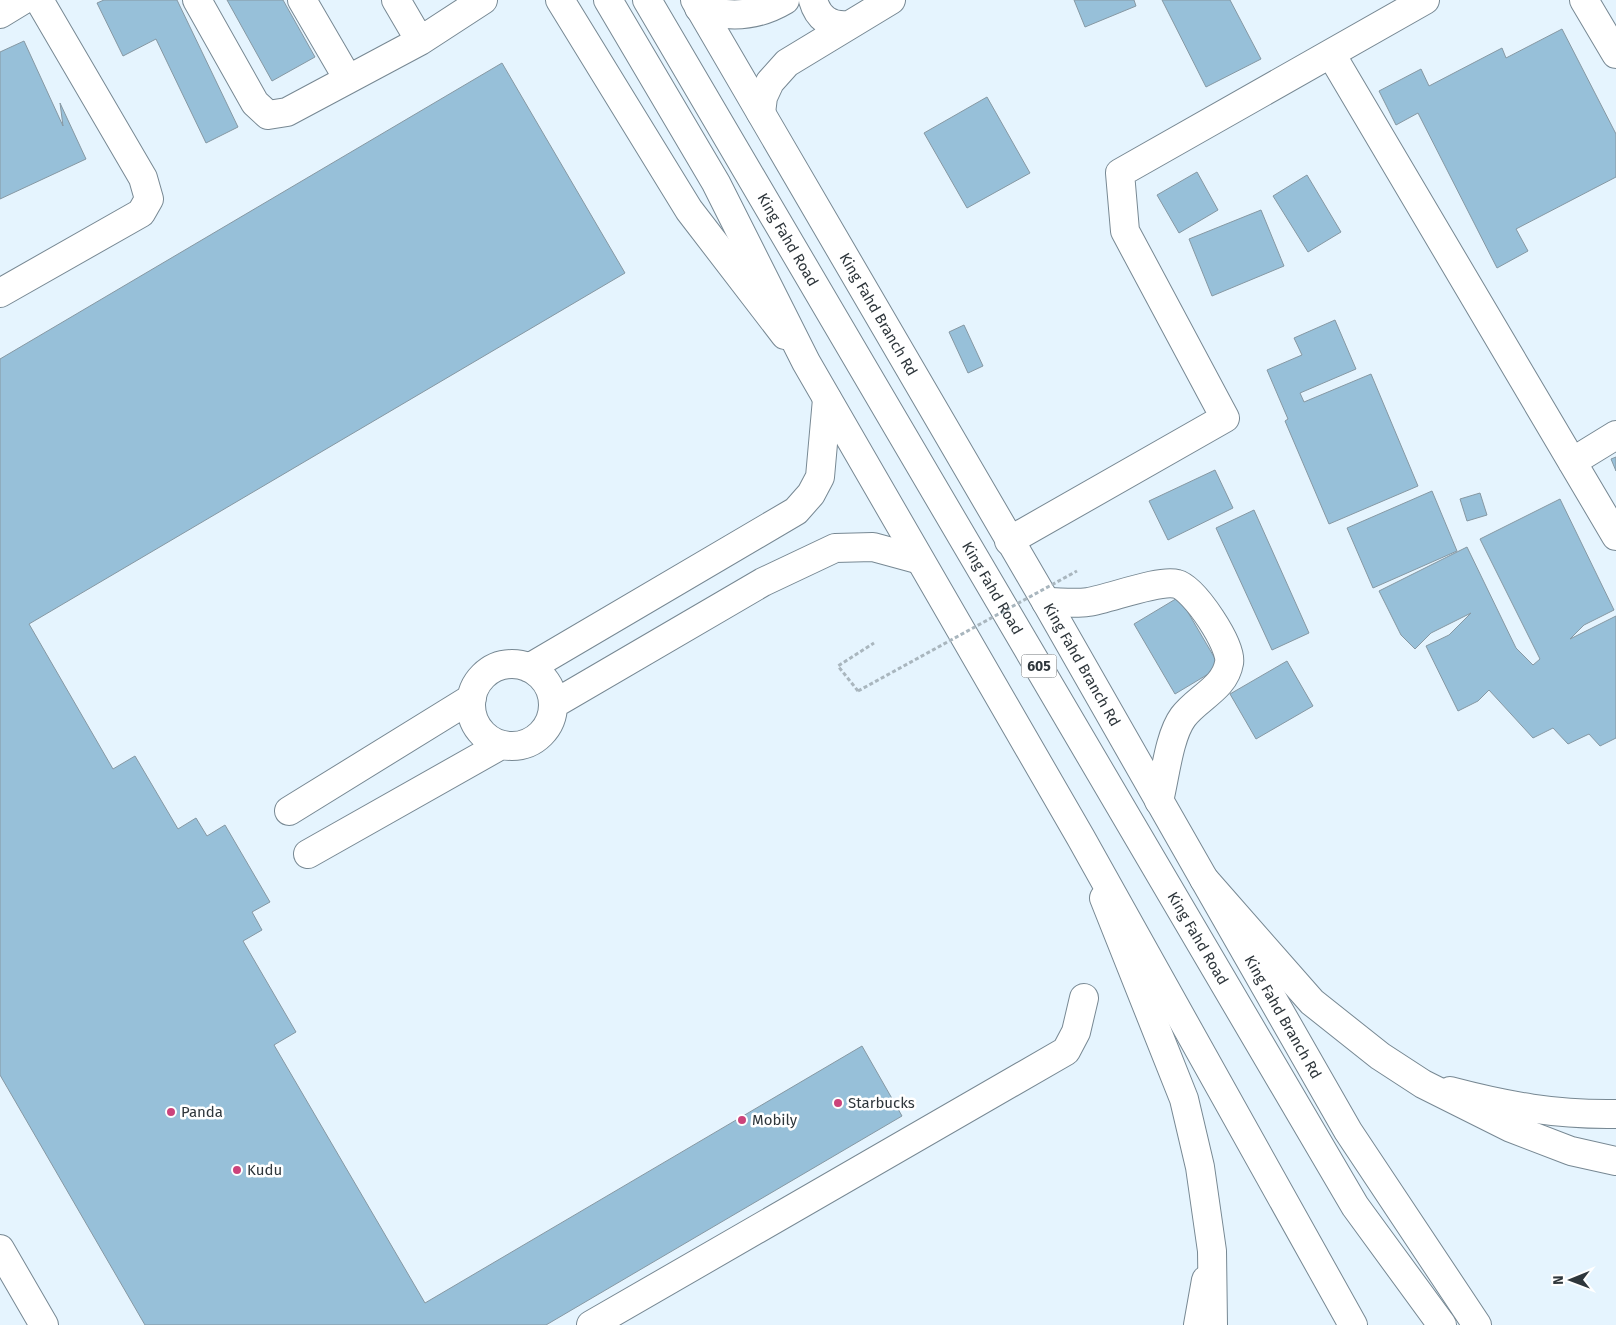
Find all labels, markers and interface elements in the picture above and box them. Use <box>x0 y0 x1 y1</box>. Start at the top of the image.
street label: King Fahd Road <box>753 190 822 289</box>
street label: King Fahd Branch Rd <box>836 250 921 379</box>
street label: King Fahd Road <box>958 538 1027 638</box>
street label: King Fahd Branch Rd <box>1039 600 1124 730</box>
road number: 605 <box>1022 654 1056 678</box>
street label: King Fahd Road <box>1164 889 1232 988</box>
street label: King Fahd Branch Rd <box>1241 952 1325 1082</box>
place label: Starbucks <box>848 1094 915 1112</box>
marker: Starbucks <box>832 1097 844 1109</box>
place label: Panda <box>181 1103 223 1121</box>
marker: Panda <box>165 1106 177 1118</box>
place label: Mobily <box>752 1111 798 1129</box>
marker: Mobily <box>736 1114 748 1126</box>
place label: Kudu <box>247 1161 282 1179</box>
marker: Kudu <box>231 1164 243 1176</box>
north arrow <box>1546 1255 1596 1305</box>
text: N <box>1550 1275 1567 1285</box>

